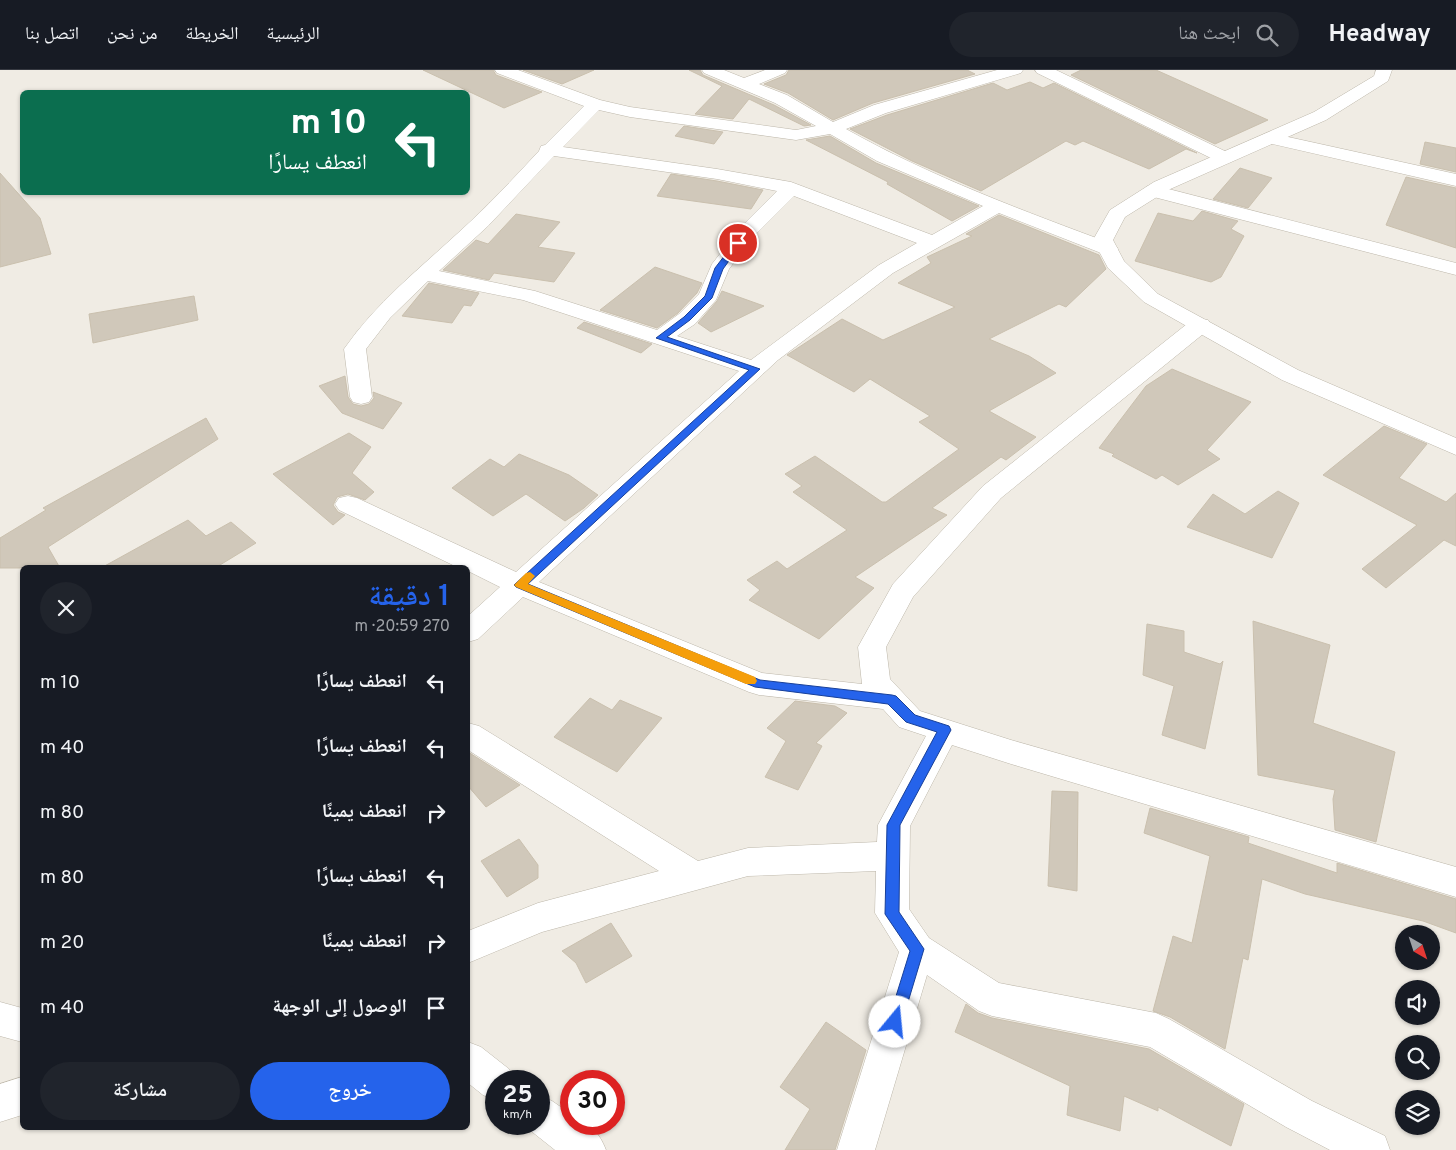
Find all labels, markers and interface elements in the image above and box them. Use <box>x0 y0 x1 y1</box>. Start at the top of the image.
search box <box>949 12 1299 57</box>
text: Headway <box>1329 20 1431 50</box>
icon: search <box>1253 21 1281 49</box>
text: ابحث هنا <box>1178 22 1241 46</box>
text: اتصل بنا <box>25 23 79 46</box>
text: من نحن <box>107 23 158 46</box>
text: الخريطة <box>186 23 239 46</box>
text: الرئيسية <box>267 23 320 46</box>
text: 10 m <box>291 102 367 146</box>
icon: left <box>385 110 450 175</box>
text: انعطف يسارًا <box>268 150 367 177</box>
pin <box>717 222 759 264</box>
icon: arrive <box>724 229 752 257</box>
text: 1 دقيقة <box>369 579 450 616</box>
button: close <box>40 582 92 634</box>
text: 270 m · 20:59 <box>354 617 450 637</box>
icon: left <box>422 669 450 697</box>
text: انعطف يسارًا <box>316 670 407 694</box>
text: 10 m <box>40 671 80 695</box>
icon: left <box>422 734 450 762</box>
text: انعطف يسارًا <box>316 735 407 759</box>
text: 40 m <box>40 736 85 760</box>
icon: right <box>422 799 450 827</box>
text: انعطف يمينًا <box>322 800 407 824</box>
text: 80 m <box>40 801 84 825</box>
icon: left <box>422 864 450 892</box>
text: انعطف يسارًا <box>316 865 407 889</box>
text: 80 m <box>40 866 84 890</box>
north arrow <box>1395 925 1440 970</box>
map controls <box>1395 925 1440 1135</box>
icon: right <box>422 929 450 957</box>
text: انعطف يمينًا <box>322 930 407 954</box>
text: 20 m <box>40 931 84 955</box>
button: sound <box>1395 980 1440 1025</box>
icon: arrive <box>422 994 450 1022</box>
text: الوصول إلى الوجهة <box>273 995 407 1019</box>
position arrow <box>868 995 920 1047</box>
text: 40 m <box>40 996 85 1020</box>
button: search <box>1395 1035 1440 1080</box>
button: مشاركة <box>40 1062 240 1120</box>
button: خروج <box>250 1062 450 1120</box>
speed limit sign: 30 <box>560 1070 625 1135</box>
text: 25 <box>502 1080 533 1112</box>
button: layers <box>1395 1090 1440 1135</box>
text: km/h <box>503 1107 532 1123</box>

